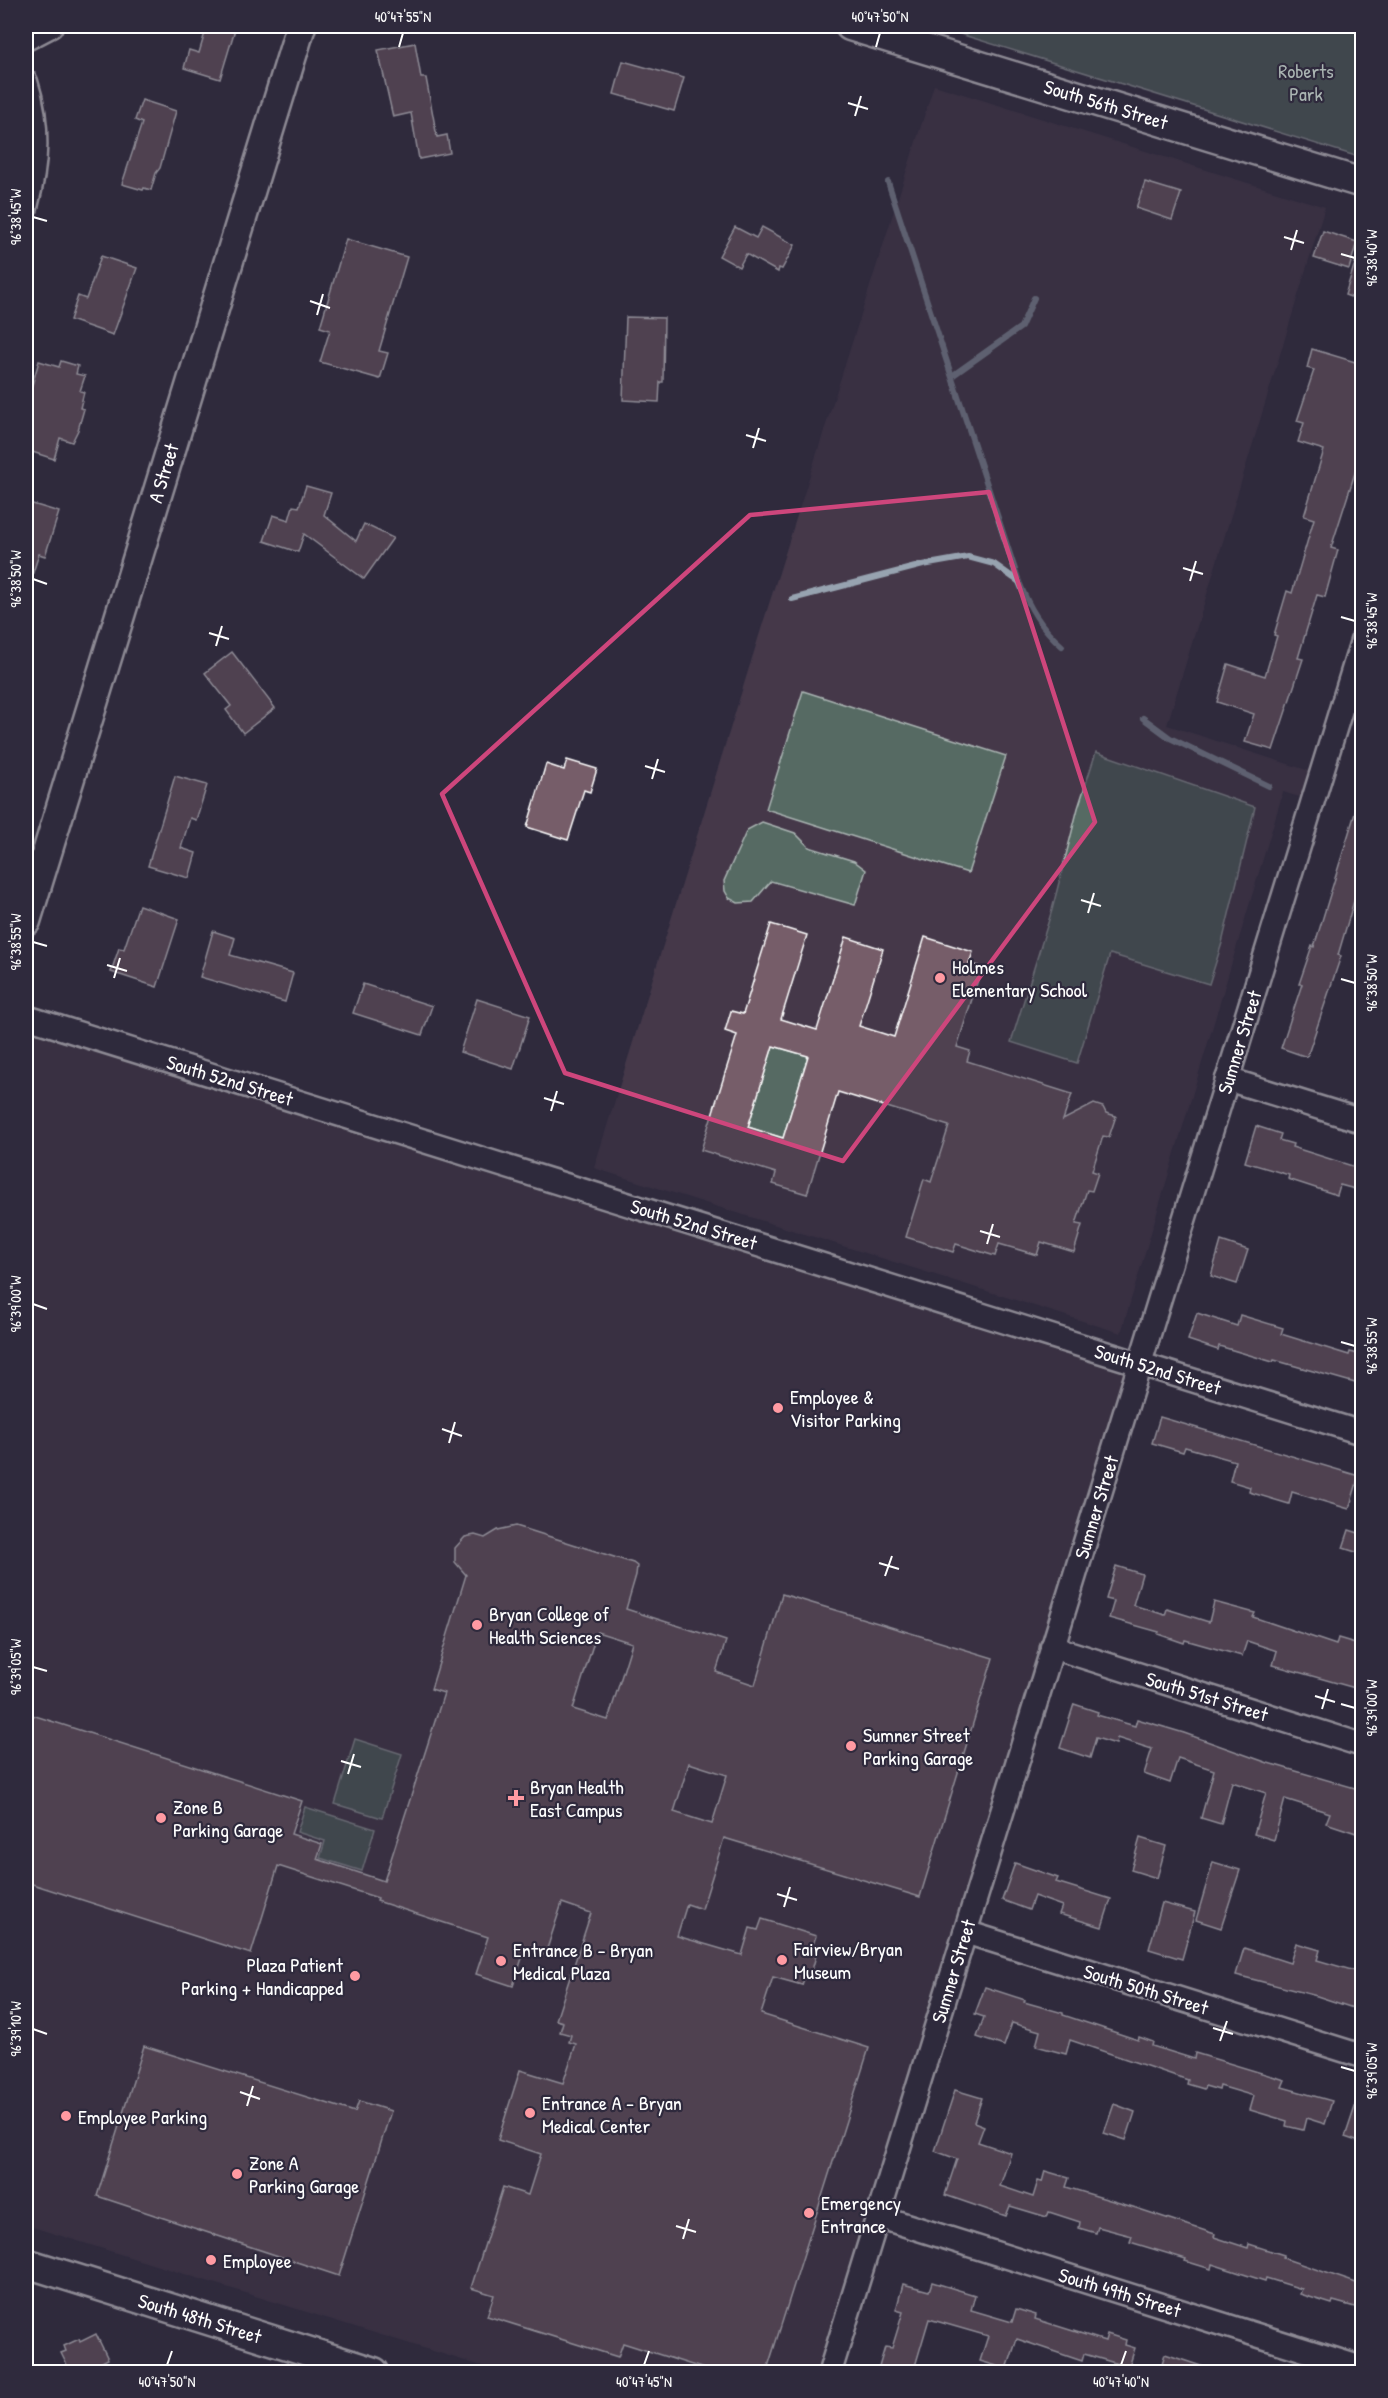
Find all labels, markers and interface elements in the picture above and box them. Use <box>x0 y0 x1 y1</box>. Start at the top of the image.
text: 40°47'55"N <box>375 6 431 27</box>
text: 40°47'50"N <box>852 6 908 27</box>
park label: Roberts Park <box>1278 57 1334 107</box>
street label: South 56th Street <box>1041 72 1172 136</box>
text: 96°38'45"W <box>5 188 26 245</box>
text: 96°38'40"W <box>1361 229 1382 286</box>
street label: A Street <box>141 439 185 506</box>
text: 96°38'50"W <box>5 549 26 608</box>
text: 96°38'45"W <box>1361 592 1382 649</box>
text: 96°38'55"W <box>5 913 26 971</box>
place label: Holmes Elementary School <box>952 953 1088 1003</box>
text: 96°38'50"W <box>1361 953 1382 1012</box>
marker: Holmes Elementary School <box>933 971 947 985</box>
street label: Sumner Street <box>1211 986 1268 1097</box>
street label: South 52nd Street <box>163 1048 298 1112</box>
street label: South 52nd Street <box>627 1192 762 1256</box>
text: 96°39'00"W <box>5 1275 26 1332</box>
text: 96°38'55"W <box>1361 1317 1382 1375</box>
street label: South 52nd Street <box>1091 1337 1226 1401</box>
place label: Employee & Visitor Parking <box>790 1383 901 1433</box>
marker: Employee & Visitor Parking <box>771 1401 785 1415</box>
street label: Sumner Street <box>1068 1451 1125 1562</box>
place label: Bryan College of Health Sciences <box>489 1600 609 1650</box>
marker: Bryan College of Health Sciences <box>470 1618 484 1632</box>
text: 96°39'05"W <box>5 1638 26 1695</box>
street label: South 51st Street <box>1143 1665 1273 1728</box>
text: 96°39'00"W <box>1361 1679 1382 1736</box>
place label: Sumner Street Parking Garage <box>863 1721 973 1771</box>
marker: Sumner Street Parking Garage <box>844 1739 858 1753</box>
place label: Bryan Health East Campus <box>530 1773 624 1823</box>
marker: Bryan Health East Campus <box>507 1789 525 1807</box>
place label: Zone B Parking Garage <box>173 1793 283 1843</box>
marker: Zone B Parking Garage <box>154 1811 168 1825</box>
street label: Sumner Street <box>925 1915 982 2026</box>
place label: Fairview/Bryan Museum <box>793 1935 903 1985</box>
place label: Entrance B - Bryan Medical Plaza <box>513 1936 653 1986</box>
place label: Plaza Patient Parking + Handicapped <box>181 1951 344 2001</box>
marker: Fairview/Bryan Museum <box>775 1953 789 1967</box>
marker: Entrance B - Bryan Medical Plaza <box>494 1954 508 1968</box>
street label: South 50th Street <box>1080 1957 1213 2021</box>
marker: Plaza Patient Parking + Handicapped <box>348 1969 362 1983</box>
text: 96°39'10"W <box>5 2000 26 2057</box>
text: 96°39'05"W <box>1361 2042 1382 2099</box>
place label: Entrance A - Bryan Medical Center <box>542 2089 682 2139</box>
place label: Employee Parking <box>78 2103 207 2130</box>
marker: Entrance A - Bryan Medical Center <box>523 2106 537 2120</box>
marker: Employee Parking <box>59 2109 73 2123</box>
place label: Zone A Parking Garage <box>249 2149 359 2199</box>
marker: Zone A Parking Garage <box>230 2167 244 2181</box>
place label: Emergency Entrance <box>821 2189 901 2239</box>
marker: Emergency Entrance <box>802 2206 816 2220</box>
place label: Employee <box>223 2247 292 2274</box>
marker: Employee <box>204 2253 218 2267</box>
street label: South 49th Street <box>1056 2261 1185 2324</box>
street label: South 48th Street <box>135 2286 266 2350</box>
text: 40°47'50"N <box>139 2371 195 2392</box>
text: 40°47'45"N <box>616 2371 672 2392</box>
text: 40°47'40"N <box>1093 2371 1149 2392</box>

